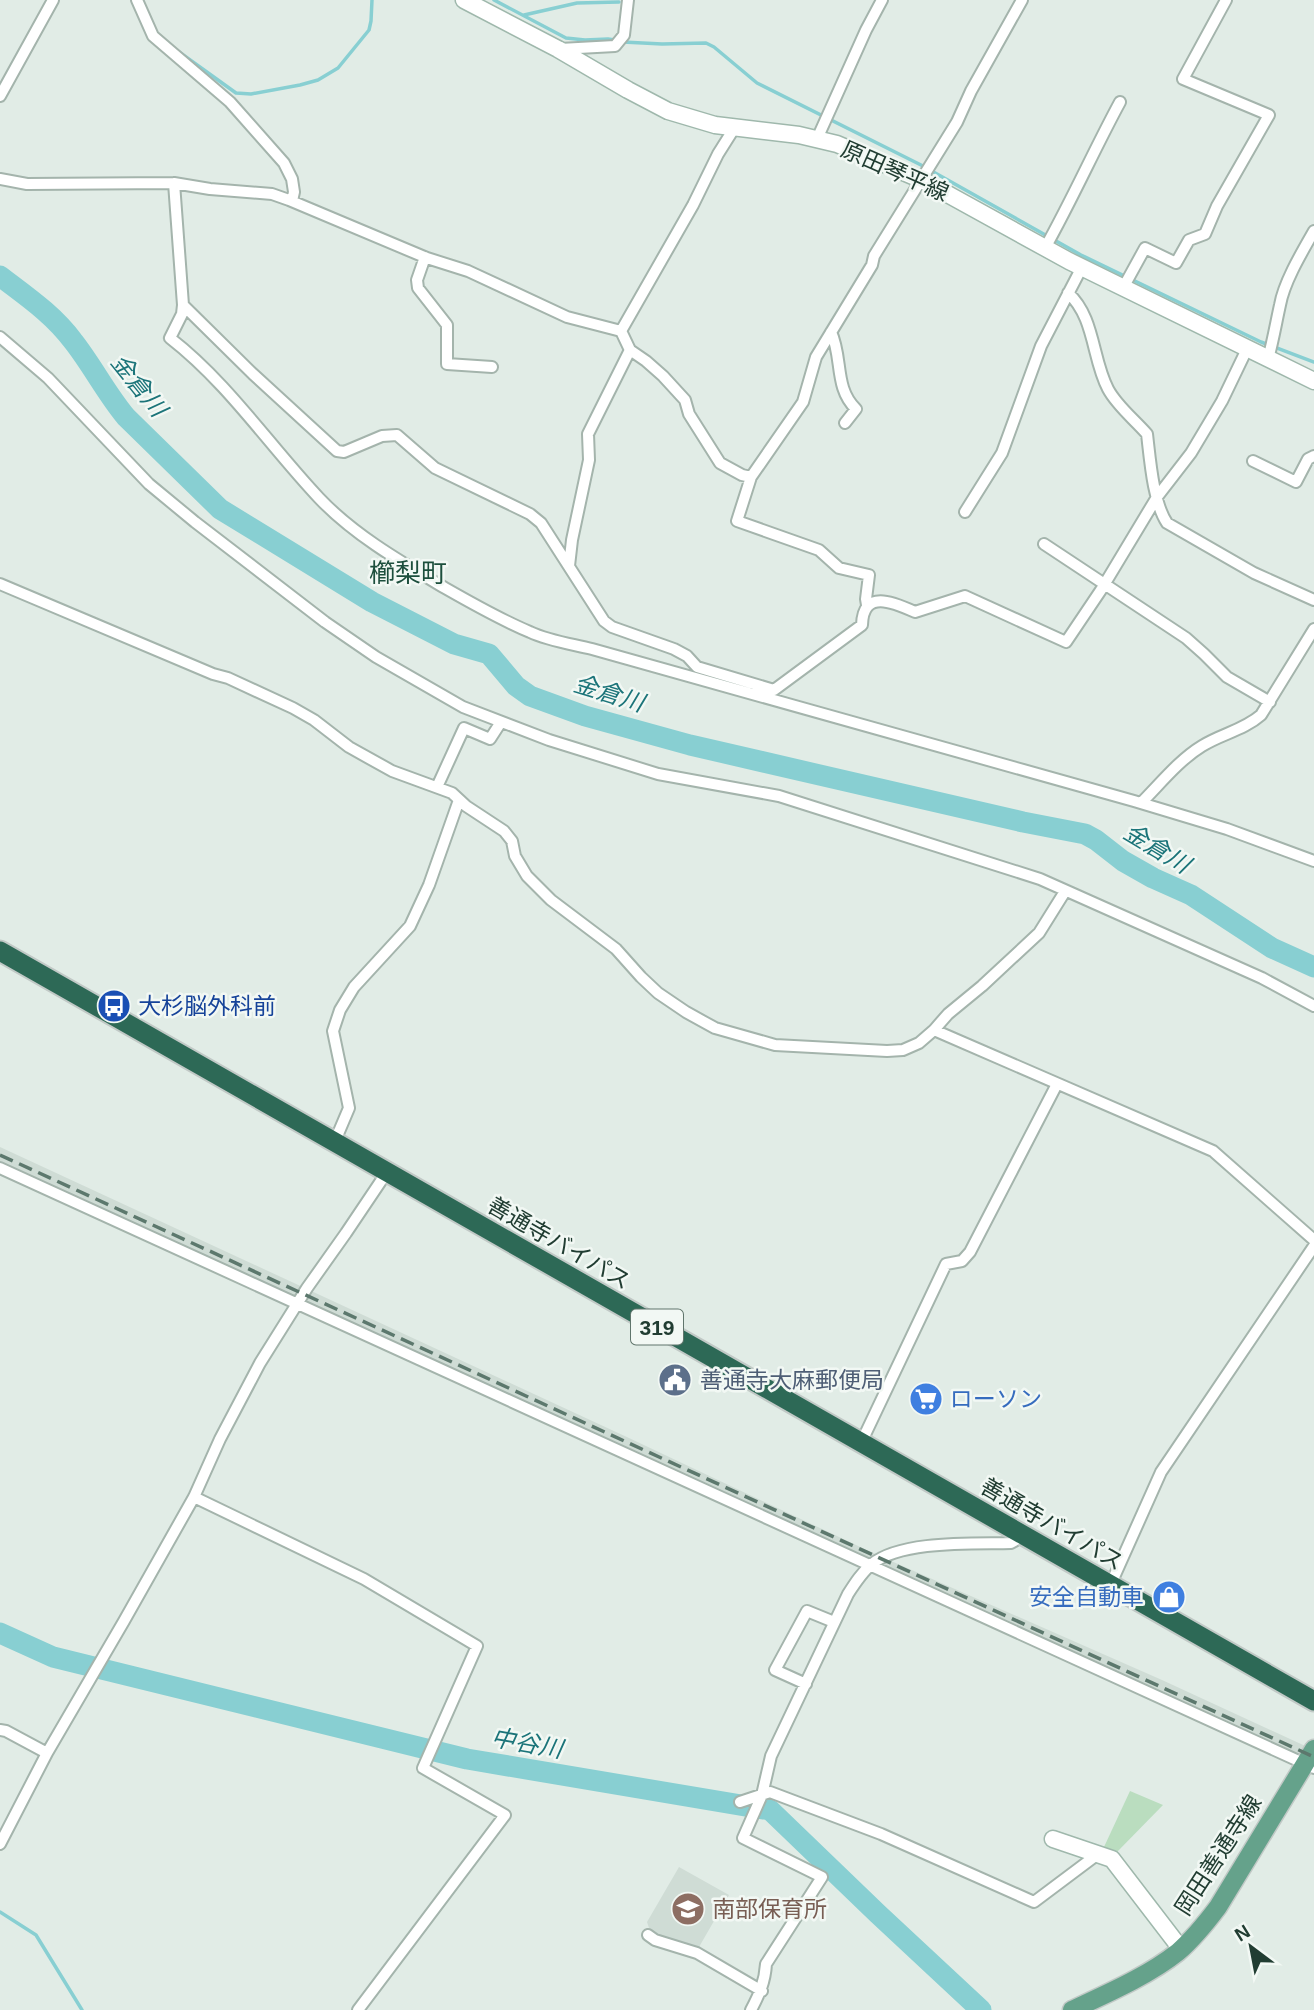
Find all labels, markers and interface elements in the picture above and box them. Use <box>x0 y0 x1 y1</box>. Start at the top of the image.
street label: 原田琴平線 <box>837 136 953 206</box>
water label: 金倉川 <box>106 349 174 424</box>
district label: 櫛梨町 <box>369 558 447 588</box>
water label: 金倉川 <box>571 670 650 717</box>
water label: 金倉川 <box>1119 818 1197 880</box>
bus stop icon: 大杉脳外科前 <box>95 987 133 1025</box>
place label: 大杉脳外科前 <box>138 993 276 1019</box>
street label: 善通寺バイパス <box>483 1192 635 1294</box>
road number: 319 <box>631 1310 683 1344</box>
public building icon: 善通寺大麻郵便局 <box>656 1361 694 1399</box>
place label: 善通寺大麻郵便局 <box>700 1367 884 1393</box>
supermarket icon: ローソン <box>907 1380 945 1418</box>
place label: ローソン <box>950 1386 1042 1412</box>
street label: 善通寺バイパス <box>976 1473 1128 1575</box>
shop icon: 安全自動車 <box>1150 1578 1188 1616</box>
place label: 安全自動車 <box>1029 1584 1144 1610</box>
water label: 中谷川 <box>489 1723 568 1763</box>
street label: 岡田善通寺線 <box>1170 1790 1266 1920</box>
school or university icon: 南部保育所 <box>669 1890 707 1928</box>
place label: 南部保育所 <box>712 1896 827 1922</box>
north arrow <box>1216 1912 1286 1982</box>
text: N <box>1231 1920 1254 1946</box>

